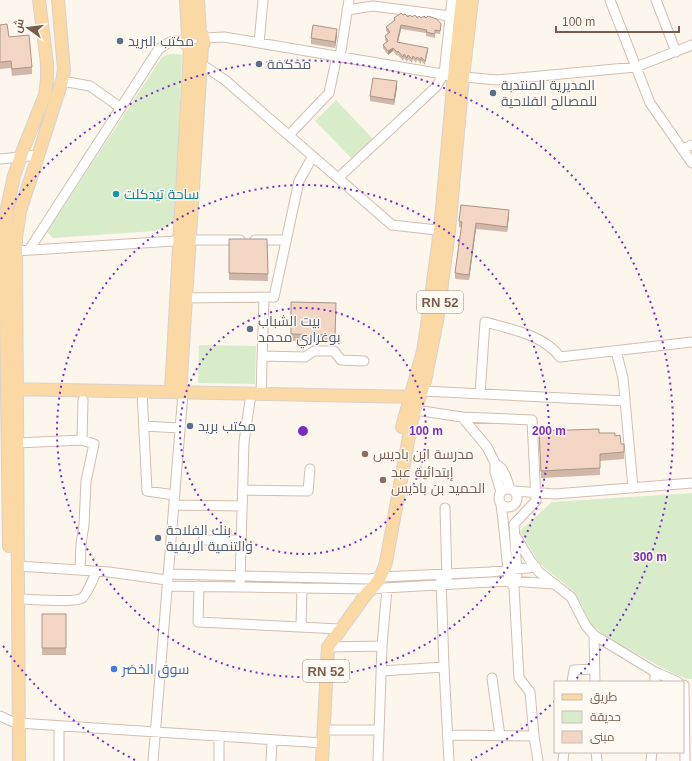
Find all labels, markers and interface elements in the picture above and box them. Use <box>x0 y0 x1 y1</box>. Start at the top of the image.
north arrow <box>8 8 48 48</box>
scale bar <box>556 8 679 34</box>
text: 100 m <box>562 15 595 29</box>
text: ش <box>11 17 27 34</box>
place label: مكتب البريد <box>128 33 194 49</box>
marker: مكتب البريد <box>115 36 125 46</box>
place label: محكمة <box>267 56 311 72</box>
marker: محكمة <box>254 59 264 69</box>
place label: المديرية المنتدبة للمصالح الفلاحية <box>501 77 597 110</box>
marker: المديرية المنتدبة للمصالح الفلاحية <box>488 88 498 98</box>
place label: ساحة تيدكلت <box>124 186 199 202</box>
marker: ساحة تيدكلت <box>111 189 121 199</box>
road number: RN 52 <box>417 291 463 313</box>
place label: بيت الشباب بوغراري محمد <box>258 313 341 349</box>
marker: بيت الشباب بوغراري محمد <box>245 324 255 334</box>
place label: مكتب بريد <box>198 418 256 434</box>
marker: مكتب بريد <box>185 421 195 431</box>
centre of rings <box>296 424 310 438</box>
text: 100 m <box>409 424 443 438</box>
text: 200 m <box>532 424 566 438</box>
place label: مدرسة ابن باديس <box>373 446 474 462</box>
marker: مدرسة ابن باديس <box>360 449 370 459</box>
place label: إبتدائية عبد الحميد بن باديس <box>391 464 485 496</box>
marker: إبتدائية عبد الحميد بن باديس <box>378 475 388 485</box>
place label: بنك الفلاحة والتنمية الريفية <box>166 522 253 554</box>
marker: بنك الفلاحة والتنمية الريفية <box>153 533 163 543</box>
text: 300 m <box>633 550 667 564</box>
road number: RN 52 <box>303 660 349 682</box>
place label: سوق الخضر <box>121 661 189 678</box>
marker: سوق الخضر <box>109 664 119 674</box>
legend <box>554 681 684 753</box>
text: طريق <box>590 690 618 704</box>
text: حديقة <box>590 710 621 724</box>
text: مبنى <box>590 730 615 744</box>

